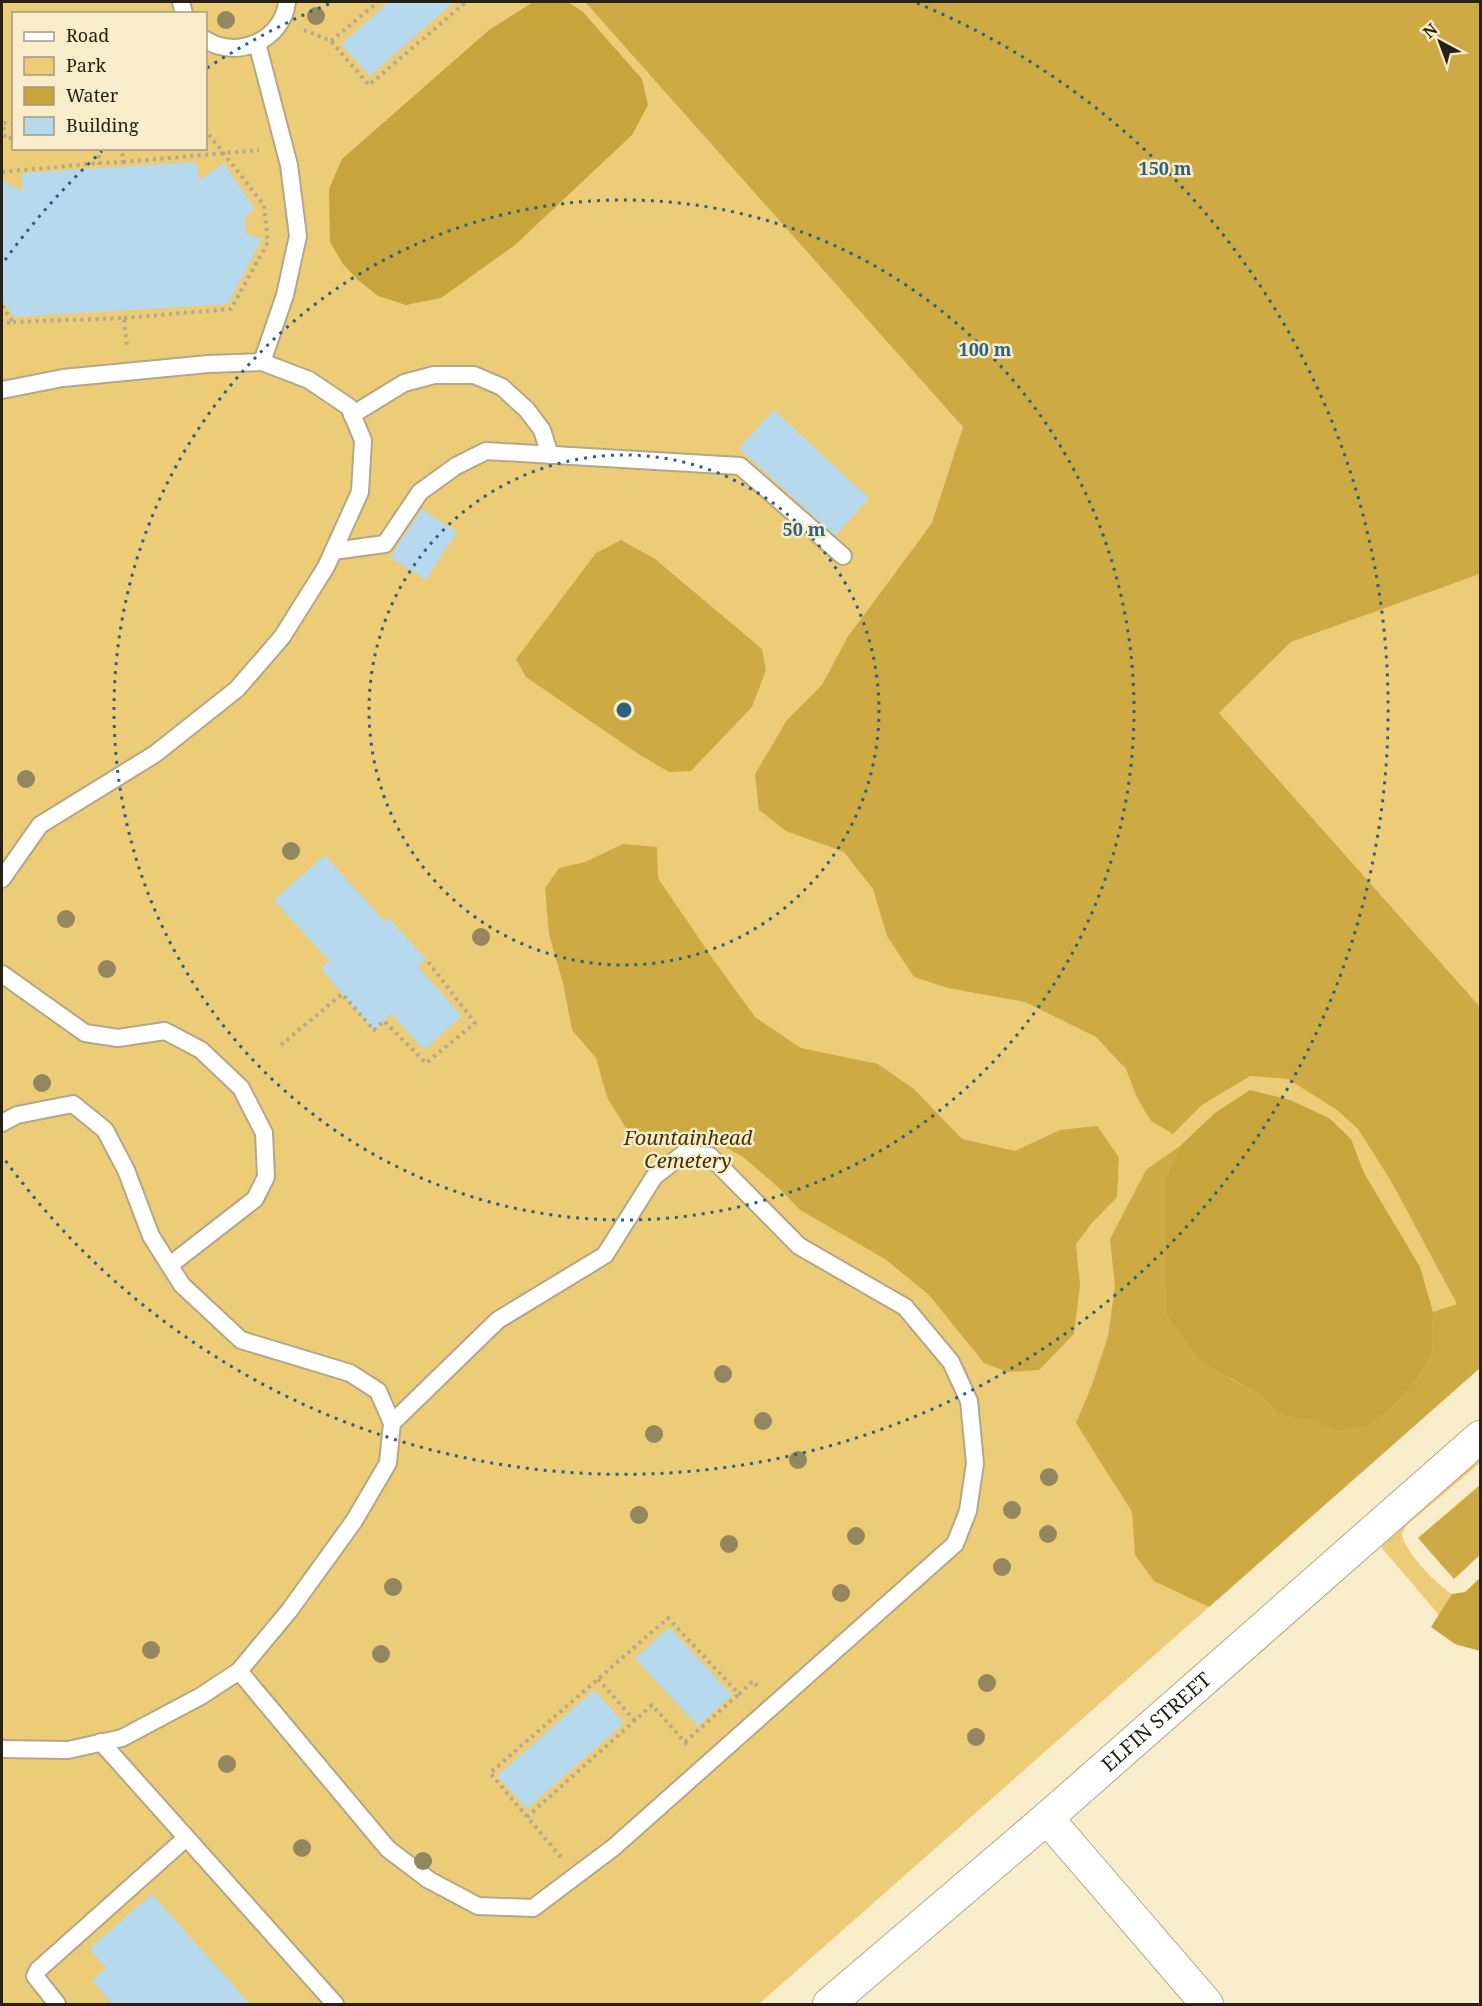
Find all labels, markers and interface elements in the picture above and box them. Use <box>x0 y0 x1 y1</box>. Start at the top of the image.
legend <box>12 12 207 150</box>
north arrow <box>1410 12 1470 72</box>
text: N <box>1418 18 1442 43</box>
text: Road <box>66 23 109 47</box>
text: Park <box>66 53 106 77</box>
text: Water <box>66 83 119 107</box>
text: Building <box>66 113 139 137</box>
text: 150 m <box>1139 156 1192 180</box>
text: 100 m <box>959 337 1012 361</box>
text: 50 m <box>783 517 826 541</box>
centre of rings <box>614 700 634 720</box>
park label: Fountainhead Cemetery <box>623 1124 753 1174</box>
street label: ELFIN STREET <box>1095 1666 1216 1777</box>

